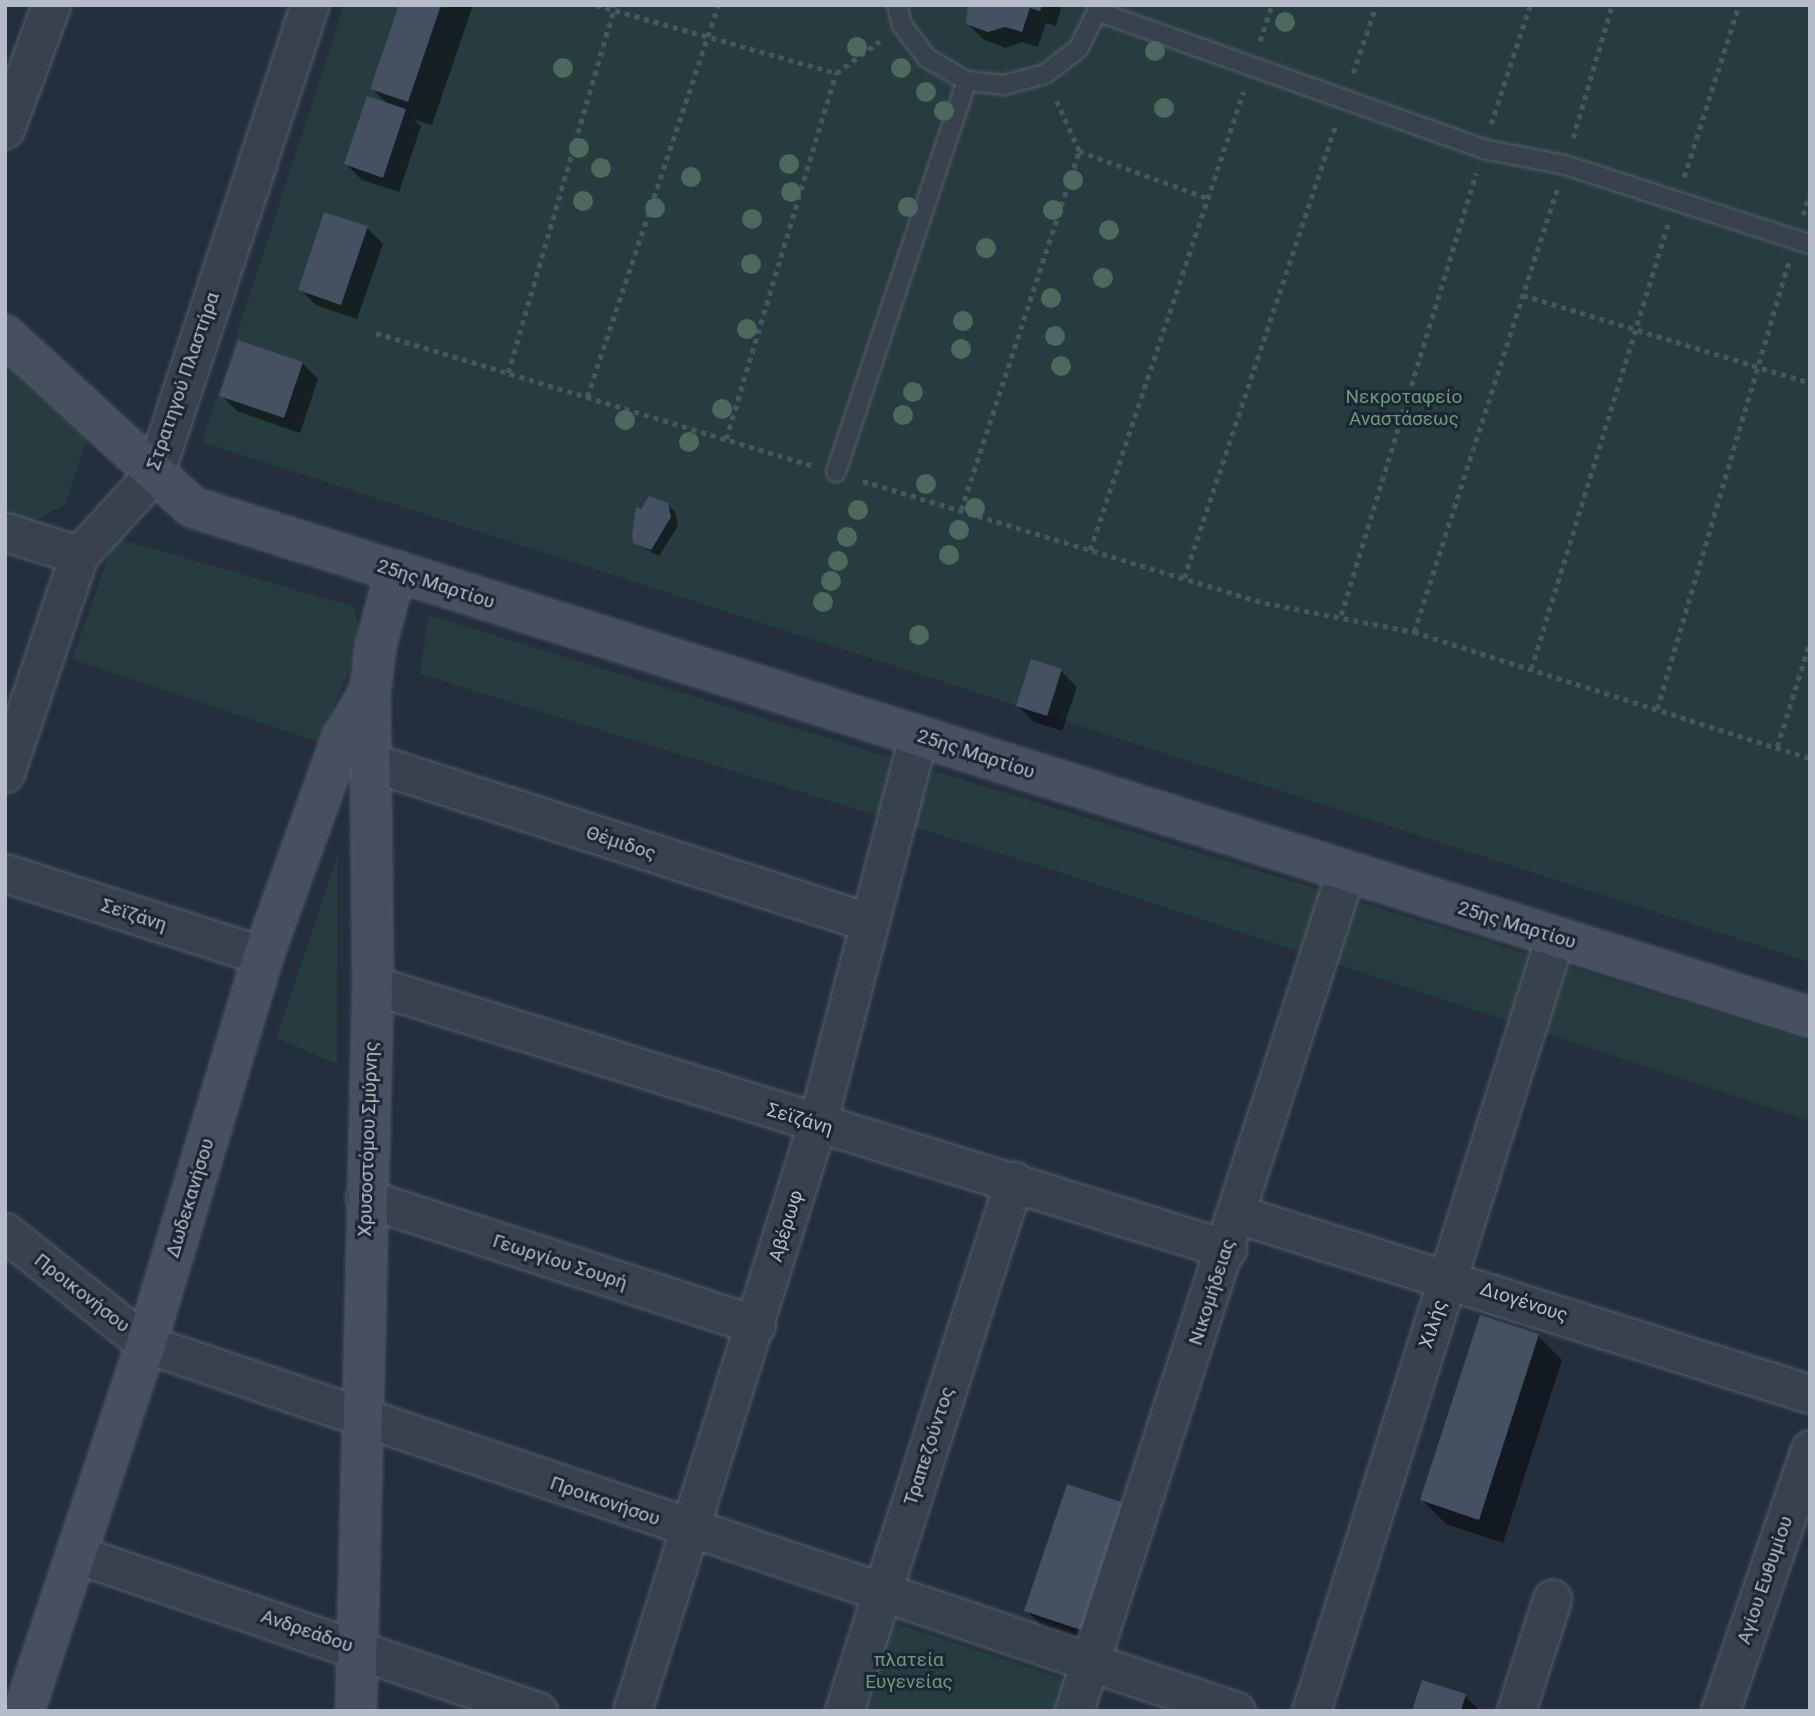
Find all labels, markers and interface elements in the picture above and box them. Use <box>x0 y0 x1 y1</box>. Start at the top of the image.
street label: Στρατηγού Πλαστήρα <box>142 289 224 473</box>
park label: Νεκροταφείο Αναστάσεως <box>1346 386 1462 430</box>
street label: 25ης Μαρτίου <box>374 554 498 614</box>
street label: 25ης Μαρτίου <box>914 724 1038 784</box>
street label: Θέμιδος <box>583 821 659 865</box>
street label: Σεϊζάνη <box>98 894 170 936</box>
street label: 25ης Μαρτίου <box>1455 896 1579 954</box>
street label: Χρυσοστόμου Σμύρνης <box>353 1041 383 1237</box>
street label: Σεϊζάνη <box>764 1098 836 1140</box>
street label: Δωδεκανήσου <box>161 1136 219 1260</box>
street label: Αβέρωφ <box>764 1187 808 1265</box>
street label: Γεωργίου Σουρή <box>490 1230 630 1294</box>
street label: Νικομήδειας <box>1184 1236 1240 1348</box>
street label: Προικονήσου <box>30 1249 134 1337</box>
street label: Διογένους <box>1477 1277 1571 1327</box>
street label: Χιλής <box>1414 1297 1452 1351</box>
street label: Τραπεζούντος <box>899 1384 959 1508</box>
street label: Προικονήσου <box>547 1472 663 1530</box>
street label: Αγίου Ευθυμίου <box>1732 1513 1798 1647</box>
street label: Ανδρεάδου <box>258 1605 356 1657</box>
park label: πλατεία Ευγενείας <box>865 1649 953 1693</box>

